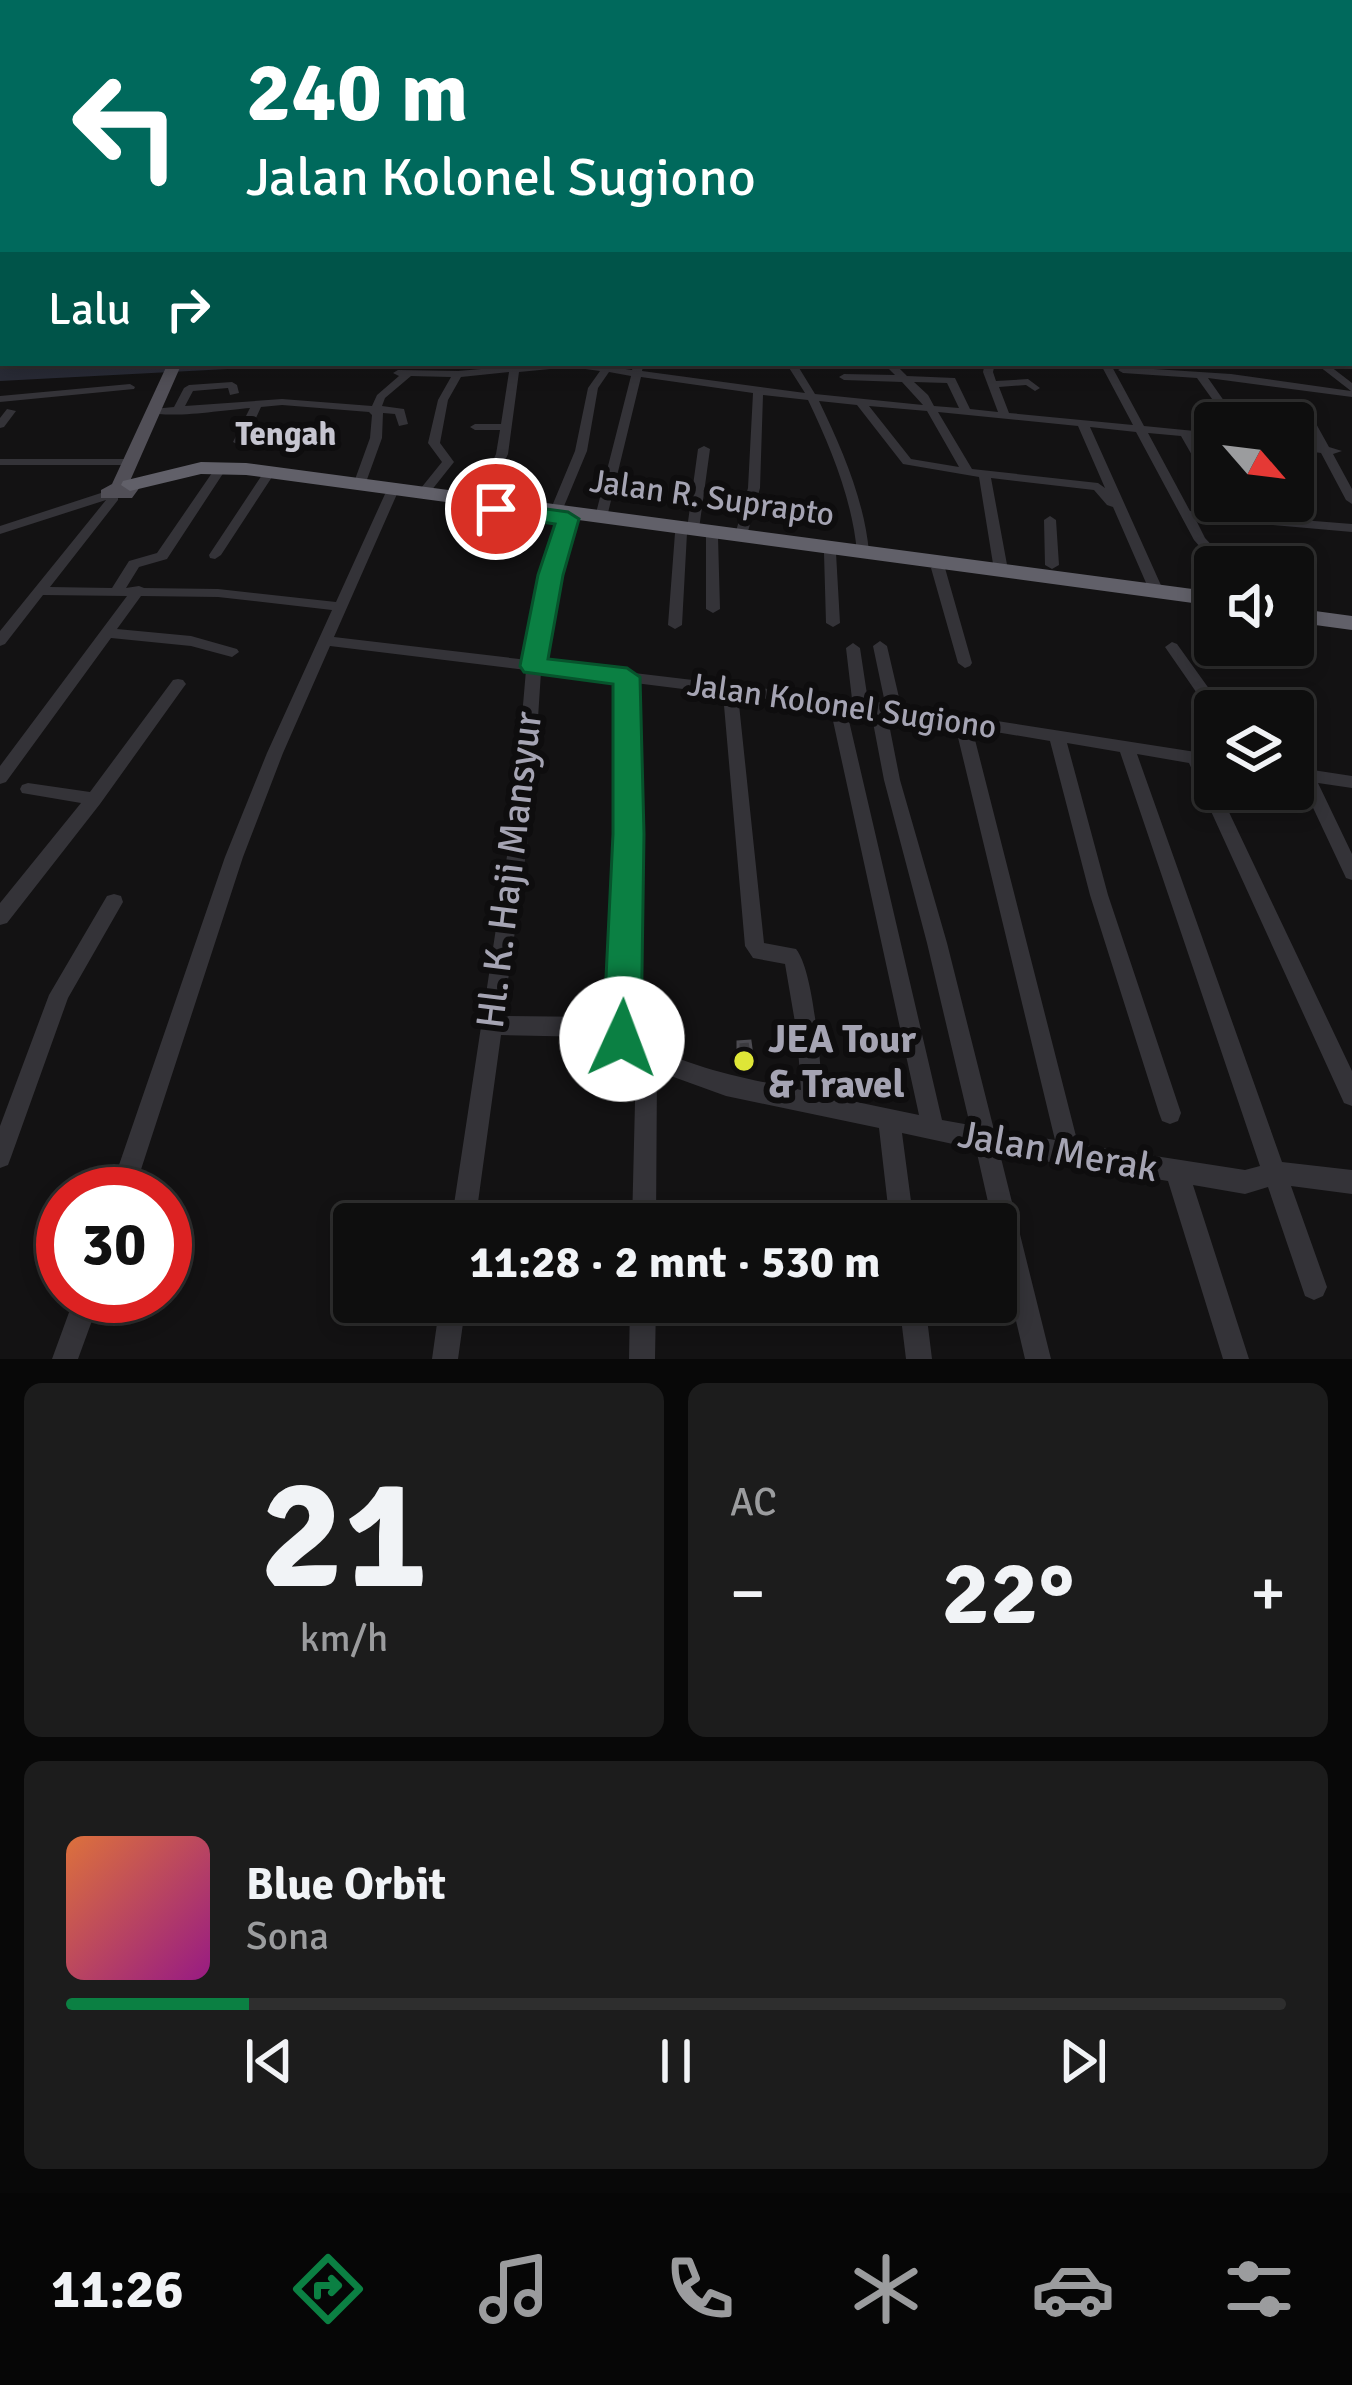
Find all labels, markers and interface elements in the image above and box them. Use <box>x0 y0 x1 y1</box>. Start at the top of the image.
text: 240 m <box>246 41 468 145</box>
icon: left <box>48 48 204 204</box>
text: Jalan Kolonel Sugiono <box>246 144 756 211</box>
icon: right <box>155 276 221 342</box>
text: Lalu <box>48 282 131 337</box>
north arrow <box>1194 402 1314 522</box>
map controls <box>1194 402 1314 810</box>
district label: Tengah <box>236 414 336 455</box>
pin <box>445 458 547 560</box>
street label: Jalan R. Suprapto <box>587 461 837 535</box>
icon: arrive <box>463 476 529 542</box>
button: sound <box>1194 546 1314 666</box>
street label: Jalan Kolonel Sugiono <box>685 664 999 748</box>
button: layers <box>1194 690 1314 810</box>
street label: Hl. K. Haji Mansyur <box>466 708 552 1031</box>
position arrow <box>559 976 685 1102</box>
place label: JEA Tour & Travel <box>768 1015 916 1108</box>
marker: JEA Tour & Travel <box>731 1048 757 1074</box>
street label: Jalan Merak <box>954 1110 1162 1192</box>
speed limit sign: 30 <box>36 1167 192 1323</box>
text: 11:28 · 2 mnt · 530 m <box>470 1235 880 1290</box>
text: 21 <box>260 1439 428 1632</box>
text: AC <box>730 1478 777 1526</box>
text: 22° <box>941 1538 1075 1649</box>
text: − <box>730 1553 766 1634</box>
text: + <box>1250 1553 1286 1634</box>
text: km/h <box>300 1614 388 1662</box>
text: Blue Orbit <box>246 1857 446 1912</box>
text: Sona <box>246 1912 329 1960</box>
icon: previous <box>236 2028 302 2094</box>
icon: pause <box>643 2028 709 2094</box>
icon: next <box>1050 2028 1116 2094</box>
icon: directions <box>286 2247 370 2331</box>
icon: music <box>472 2247 556 2331</box>
icon: phone <box>658 2247 742 2331</box>
icon: climate <box>844 2247 928 2331</box>
icon: car <box>1031 2247 1115 2331</box>
icon: filters <box>1217 2247 1301 2331</box>
text: 11:26 <box>51 2256 184 2323</box>

